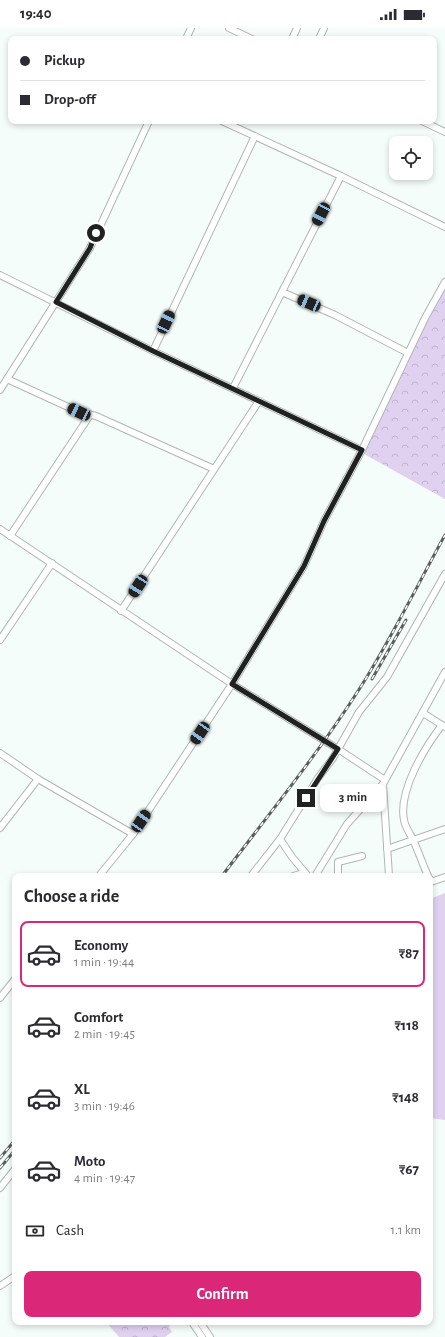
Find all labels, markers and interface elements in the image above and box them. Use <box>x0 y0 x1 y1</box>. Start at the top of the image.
text: 19:40 <box>20 6 51 21</box>
text: Pickup <box>44 53 85 68</box>
text: Drop-off <box>44 92 96 107</box>
map controls <box>389 136 433 180</box>
button: locate <box>389 136 433 180</box>
car <box>310 201 332 227</box>
route start <box>87 224 105 242</box>
car <box>296 293 322 313</box>
car <box>155 309 177 335</box>
car <box>66 401 92 423</box>
car <box>126 573 150 599</box>
car <box>188 720 212 746</box>
callout: 3 min <box>320 784 386 812</box>
route end <box>297 789 315 807</box>
text: 3 min <box>339 791 367 804</box>
car <box>129 808 153 834</box>
text: Choose a ride <box>24 888 119 906</box>
icon: car <box>26 936 62 972</box>
text: Economy <box>74 938 128 953</box>
text: ₹87 <box>399 946 419 961</box>
text: 1 min · 19:44 <box>74 956 134 969</box>
icon: car <box>26 1008 62 1044</box>
text: Comfort <box>74 1010 123 1025</box>
text: ₹118 <box>395 1018 419 1033</box>
text: 2 min · 19:45 <box>74 1028 135 1041</box>
icon: car <box>26 1080 62 1116</box>
text: XL <box>74 1082 90 1097</box>
text: ₹148 <box>392 1090 419 1105</box>
text: 3 min · 19:46 <box>74 1100 135 1113</box>
icon: car <box>26 1152 62 1188</box>
text: Moto <box>74 1154 106 1169</box>
text: ₹67 <box>399 1162 419 1177</box>
text: 4 min · 19:47 <box>74 1172 135 1185</box>
icon: cash <box>24 1220 46 1242</box>
text: Cash <box>56 1223 84 1238</box>
text: 1.1 km <box>391 1224 421 1237</box>
button: Confirm <box>24 1271 421 1317</box>

